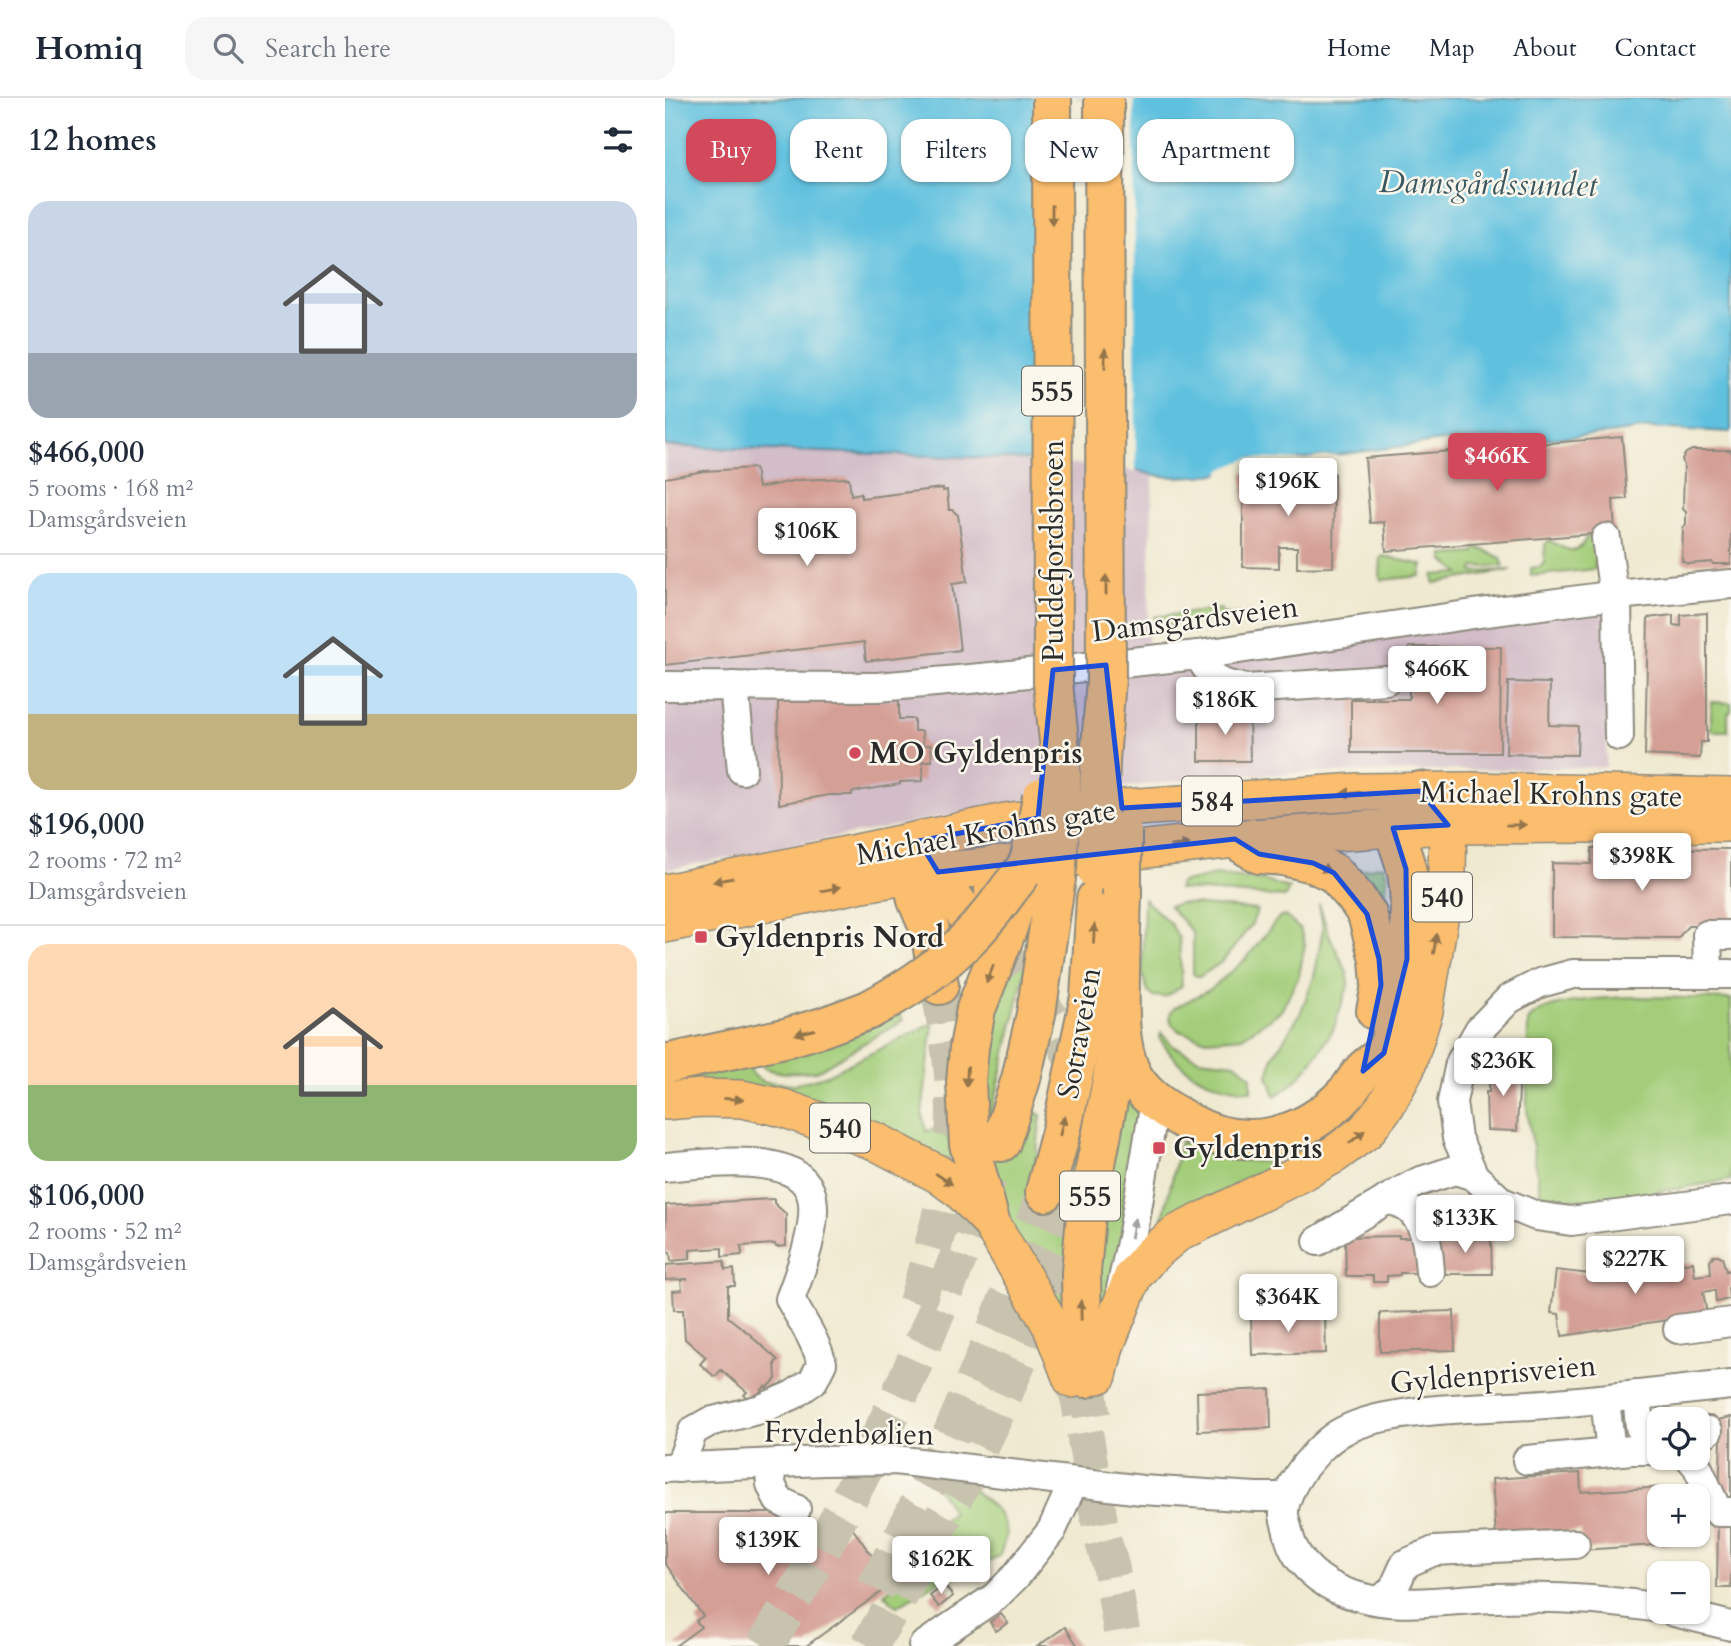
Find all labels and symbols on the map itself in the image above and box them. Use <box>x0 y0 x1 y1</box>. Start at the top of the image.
water label: Damsgårdssundet <box>1379 160 1598 208</box>
one-way arrow <box>1046 204 1058 226</box>
one-way arrow <box>1099 346 1111 368</box>
road number: 555 <box>1022 366 1082 416</box>
pin: $466K <box>1448 434 1546 493</box>
street label: Puddefjordsbroen <box>1033 440 1074 662</box>
pin: $196K <box>1239 458 1337 518</box>
pin: $106K <box>758 508 856 568</box>
one-way arrow <box>1100 574 1112 596</box>
street label: Damsgårdsveien <box>1090 587 1300 652</box>
pin: $466K <box>1388 646 1486 706</box>
pin: $186K <box>1176 678 1274 737</box>
place label: MO Gyldenpris <box>869 733 1083 774</box>
marker: MO Gyldenpris <box>847 745 863 761</box>
street label: Michael Krohns gate <box>1419 772 1683 817</box>
road number: 584 <box>1182 776 1242 826</box>
one-way arrow <box>1340 787 1362 798</box>
street label: Michael Krohns gate <box>853 789 1119 876</box>
one-way arrow <box>1506 819 1528 831</box>
pin: $398K <box>1593 834 1691 893</box>
one-way arrow <box>1170 839 1192 850</box>
one-way arrow <box>1311 861 1331 873</box>
road number: 540 <box>1412 872 1472 922</box>
one-way arrow <box>712 875 734 886</box>
one-way arrow <box>820 883 842 894</box>
place label: Gyldenpris Nord <box>715 917 944 958</box>
one-way arrow <box>1089 923 1100 945</box>
marker: Gyldenpris Nord <box>693 929 709 945</box>
one-way arrow <box>1430 933 1441 955</box>
one-way arrow <box>984 963 995 984</box>
street label: Sotraveien <box>1048 964 1111 1102</box>
one-way arrow <box>794 1028 815 1038</box>
pin: $236K <box>1454 1038 1552 1098</box>
one-way arrow <box>961 1065 972 1087</box>
one-way arrow <box>722 1094 744 1105</box>
road number: 540 <box>810 1104 870 1152</box>
one-way arrow <box>1057 1115 1068 1137</box>
place label: Gyldenpris <box>1173 1128 1323 1169</box>
one-way arrow <box>1349 1130 1366 1145</box>
marker: Gyldenpris <box>1151 1140 1167 1156</box>
one-way arrow <box>935 1172 953 1186</box>
road number: 555 <box>1060 1172 1120 1220</box>
pin: $133K <box>1416 1196 1514 1255</box>
one-way arrow <box>1128 1217 1139 1239</box>
pin: $227K <box>1586 1236 1684 1296</box>
pin: $364K <box>1239 1274 1337 1334</box>
one-way arrow <box>1076 1298 1087 1320</box>
street label: Gyldenprisveien <box>1388 1345 1598 1404</box>
street label: Frydenbølien <box>763 1412 934 1455</box>
pin: $139K <box>719 1518 817 1577</box>
pin: $162K <box>892 1536 990 1596</box>

